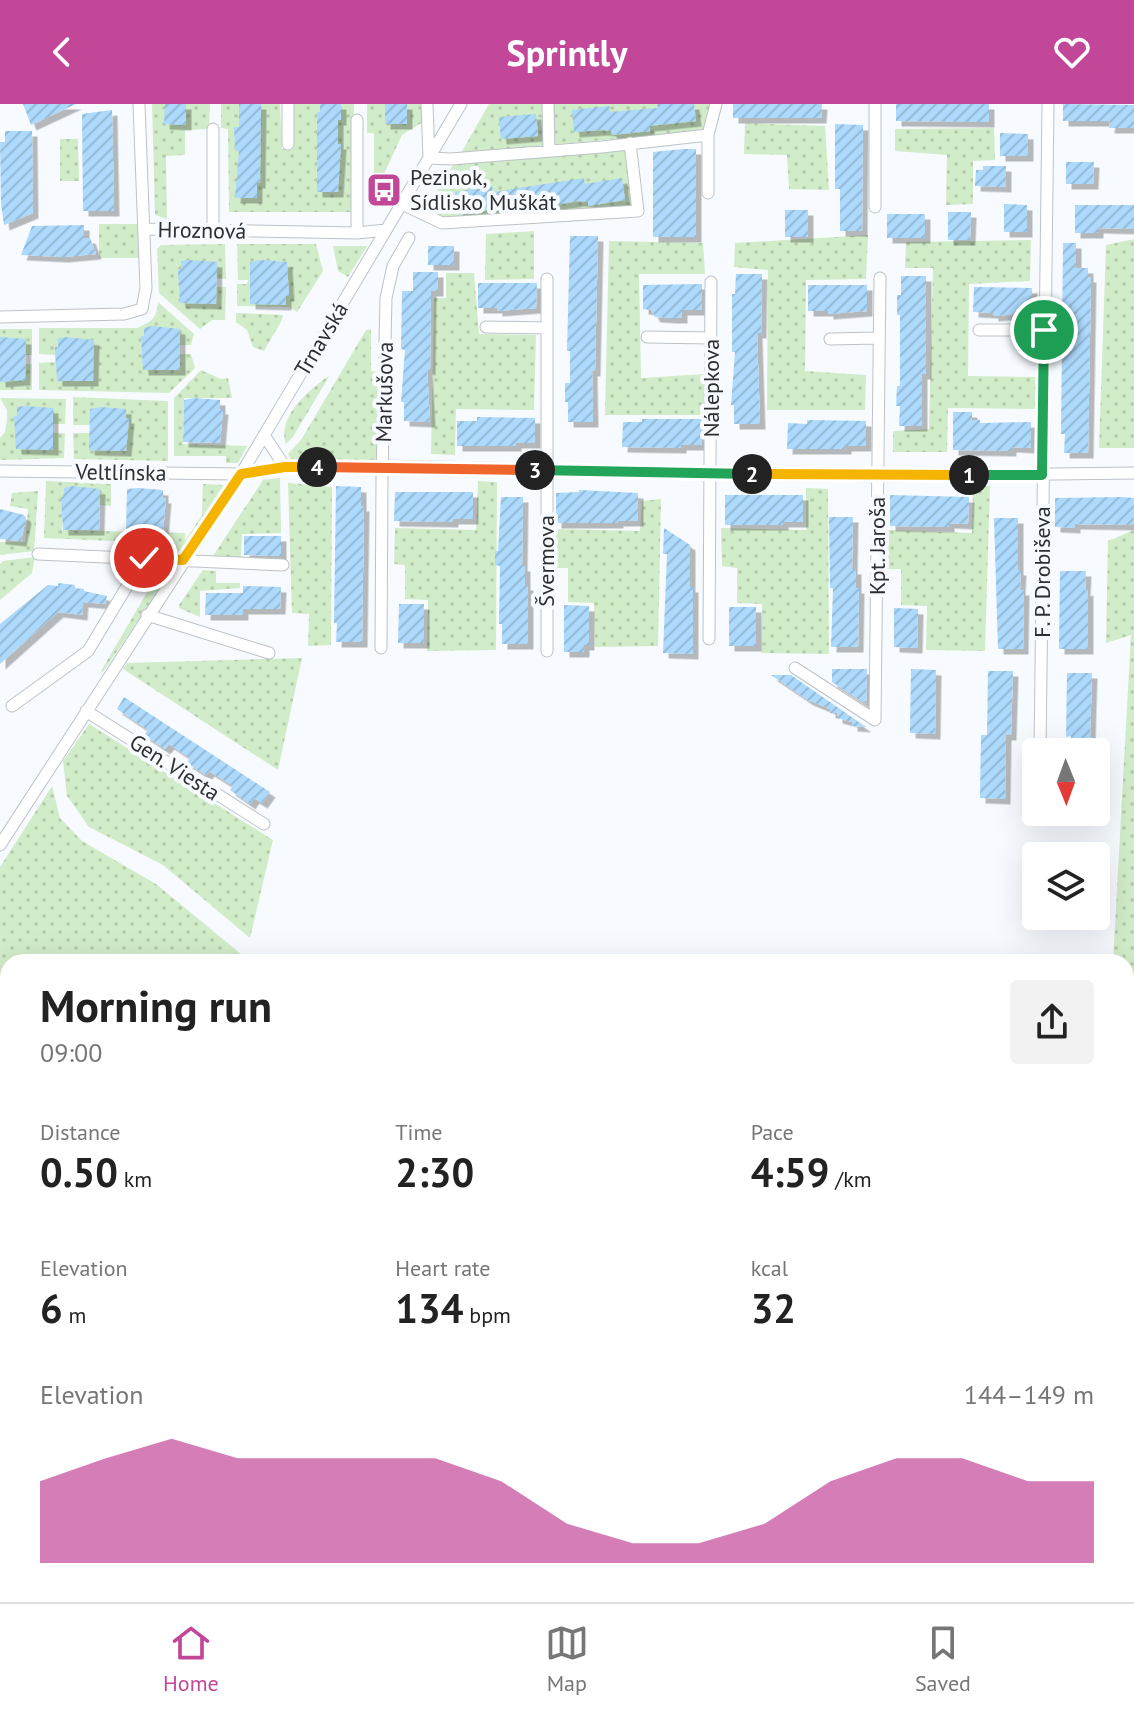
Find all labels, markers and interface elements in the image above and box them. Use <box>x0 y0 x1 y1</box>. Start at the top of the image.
text: Sprintly <box>507 29 627 76</box>
icon: back <box>40 30 84 74</box>
icon: heart <box>1050 30 1094 74</box>
place label: Pezinok, Sídlisko Muškát <box>410 163 557 216</box>
bus stop icon: Pezinok, Sídlisko Muškát <box>365 171 403 209</box>
street label: Hroznová <box>157 215 247 245</box>
pin <box>1010 296 1078 364</box>
street label: Trnavská <box>288 297 354 381</box>
icon: arrive <box>1022 308 1066 352</box>
street label: Nálepkova <box>697 339 725 437</box>
street label: Markušova <box>369 342 399 442</box>
pin: 4 <box>297 447 337 487</box>
pin: 3 <box>515 450 555 490</box>
text: 4 <box>311 453 323 481</box>
pin: 2 <box>732 454 772 494</box>
pin: 1 <box>949 455 989 495</box>
text: 3 <box>529 456 541 484</box>
street label: Veltlínska <box>74 457 167 487</box>
text: 2 <box>746 460 758 488</box>
text: 1 <box>963 461 975 489</box>
street label: Kpt. Jaroša <box>863 497 891 595</box>
street label: F. P. Drobiševa <box>1028 506 1056 638</box>
street label: Švermova <box>532 515 560 607</box>
pin <box>110 524 178 592</box>
icon: check <box>122 536 166 580</box>
street label: Gen. Viesta <box>125 727 225 807</box>
north arrow <box>1022 738 1110 826</box>
map controls <box>1022 738 1110 930</box>
button: layers <box>1022 842 1110 930</box>
text: Morning run <box>40 977 272 1034</box>
button: share <box>1010 980 1094 1064</box>
text: 09:00 <box>40 1036 102 1069</box>
text: Distance <box>40 1118 121 1146</box>
text: Time <box>395 1118 442 1146</box>
text: Pace <box>751 1118 794 1146</box>
text: 0.50 <box>40 1146 118 1198</box>
text: 2:30 <box>395 1146 474 1198</box>
text: 4:59 <box>751 1146 829 1198</box>
text: km <box>118 1165 152 1193</box>
text: /km <box>829 1165 872 1193</box>
text: Elevation <box>40 1254 128 1282</box>
text: Heart rate <box>395 1254 490 1282</box>
text: kcal <box>751 1254 788 1282</box>
text: 6 <box>40 1282 63 1334</box>
text: 134 <box>395 1282 463 1334</box>
text: 32 <box>751 1282 796 1334</box>
text: m <box>63 1301 86 1329</box>
text: bpm <box>463 1301 511 1329</box>
text: Elevation <box>40 1378 144 1411</box>
text: 144–149 m <box>964 1378 1094 1411</box>
tab: Home <box>163 1621 219 1697</box>
tab: Map <box>545 1621 589 1697</box>
tab: Saved <box>915 1621 971 1697</box>

